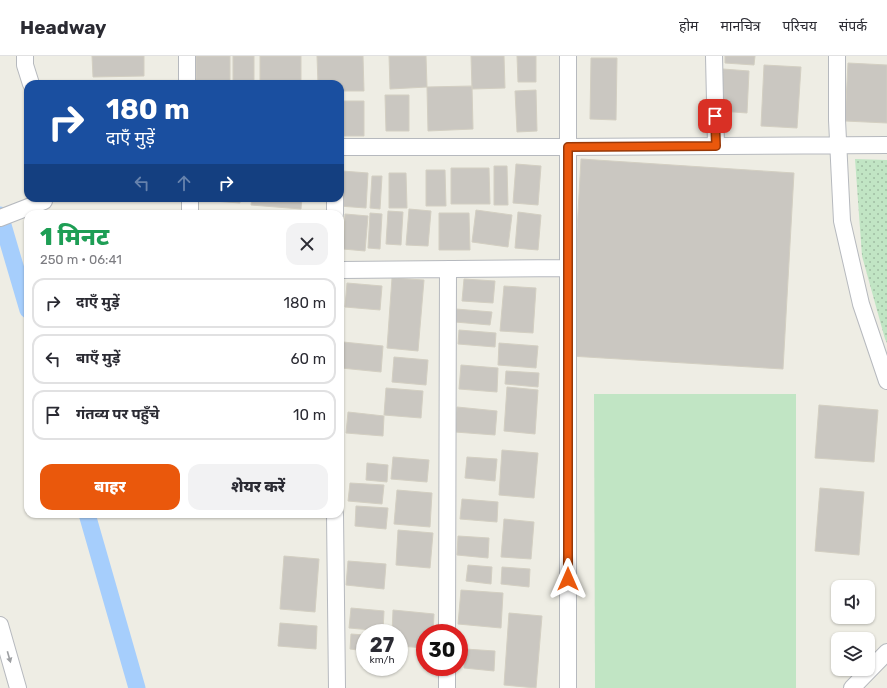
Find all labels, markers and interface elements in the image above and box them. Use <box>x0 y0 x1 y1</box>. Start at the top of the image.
text: Headway <box>20 16 106 39</box>
text: होम <box>679 18 698 35</box>
text: मानचित्र <box>720 18 761 35</box>
text: परिचय <box>783 18 817 35</box>
text: संपर्क <box>839 18 867 35</box>
text: 180 m <box>106 93 190 126</box>
icon: right <box>40 96 92 148</box>
pin <box>698 99 732 133</box>
icon: arrive <box>704 105 726 127</box>
text: दाएँ मुड़ें <box>106 127 155 149</box>
icon: left <box>131 172 153 194</box>
icon: ahead <box>173 172 195 194</box>
icon: right <box>215 172 237 194</box>
text: 1 मिनट <box>40 223 109 251</box>
button: close <box>286 223 328 265</box>
text: 250 m · 06:41 <box>40 252 122 267</box>
icon: right <box>42 292 64 314</box>
text: दाएँ मुड़ें <box>76 293 119 311</box>
text: 180 m <box>284 294 326 312</box>
icon: left <box>42 348 64 370</box>
text: बाएँ मुड़ें <box>76 349 120 367</box>
text: 60 m <box>290 350 326 368</box>
icon: arrive <box>42 404 64 426</box>
text: गंतव्य पर पहुँचे <box>76 405 160 423</box>
text: 10 m <box>293 406 326 424</box>
button: बाहर <box>40 464 180 510</box>
button: शेयर करें <box>188 464 328 510</box>
position arrow <box>547 558 589 600</box>
map controls <box>831 580 875 676</box>
button: sound <box>831 580 875 624</box>
speed limit sign: 30 <box>416 624 468 676</box>
button: layers <box>831 632 875 676</box>
text: 27 <box>370 633 394 657</box>
one-way arrow <box>6 651 12 663</box>
text: km/h <box>370 654 394 666</box>

